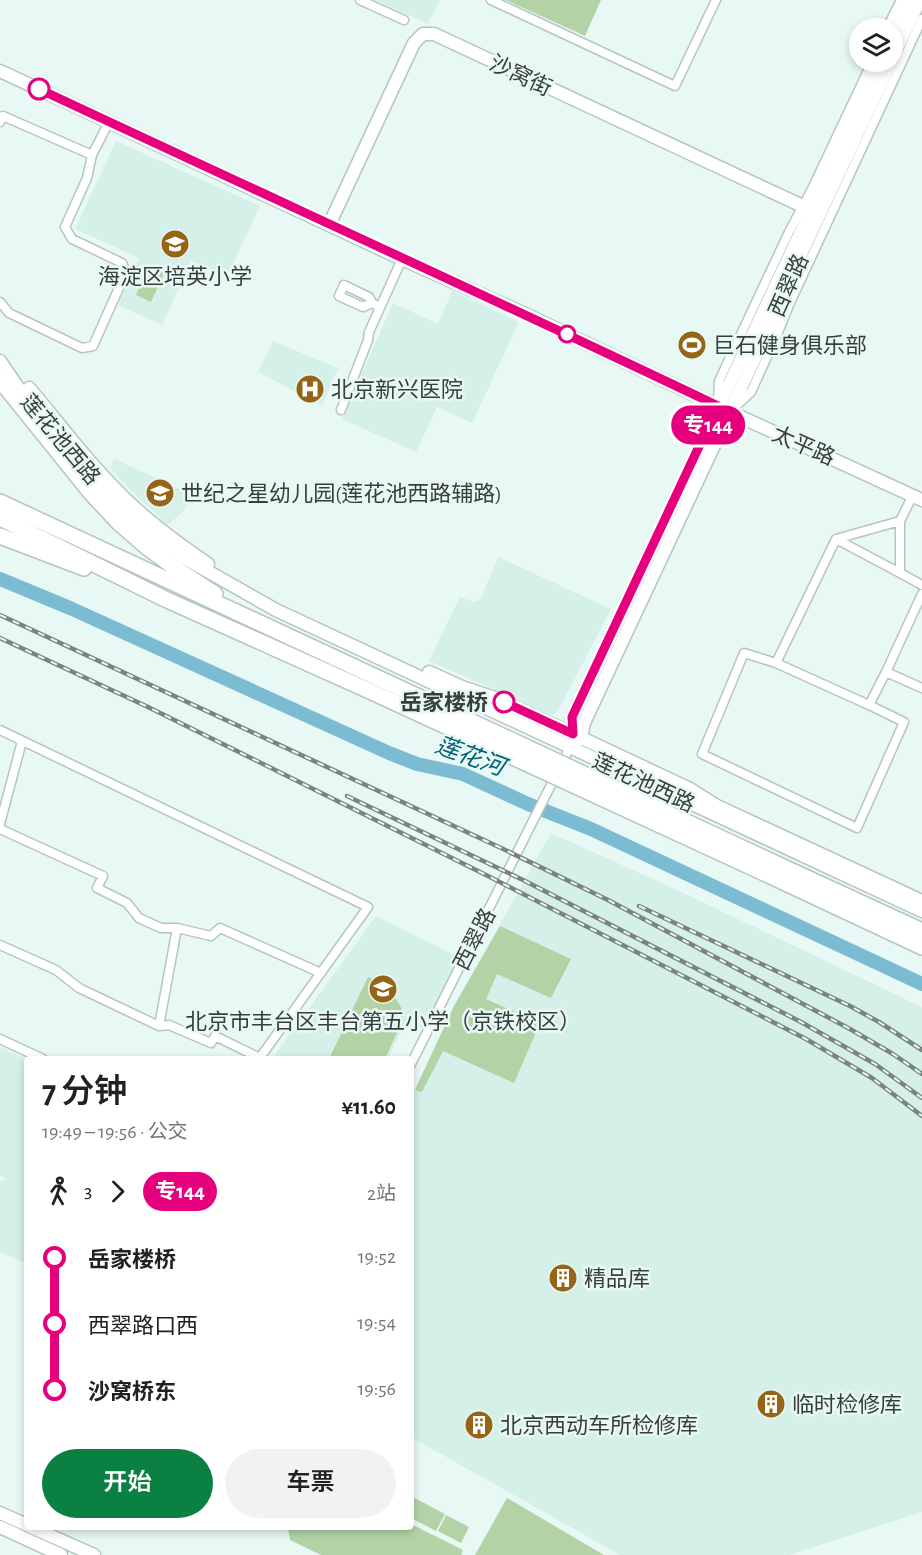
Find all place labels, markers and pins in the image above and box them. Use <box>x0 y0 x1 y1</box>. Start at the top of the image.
unlabelled marker <box>28 78 50 100</box>
school or university icon: 海淀区培英小学 <box>159 228 191 260</box>
place label: 海淀区培英小学 <box>98 265 252 288</box>
unlabelled marker <box>558 325 576 343</box>
sports icon: 巨石健身俱乐部 <box>676 329 708 361</box>
place label: 巨石健身俱乐部 <box>713 334 867 357</box>
hospital icon: 北京新兴医院 <box>294 373 326 405</box>
place label: 北京新兴医院 <box>331 378 463 401</box>
school or university icon: 世纪之星幼儿园(莲花池西路辅路) <box>144 477 176 509</box>
place label: 世纪之星幼儿园(莲花池西路辅路) <box>181 482 502 505</box>
place label: 岳家楼桥 <box>400 691 488 714</box>
marker: 岳家楼桥 <box>493 691 515 713</box>
school or university icon: 北京市丰台区丰台第五小学（京铁校区） <box>367 973 399 1005</box>
place label: 北京市丰台区丰台第五小学（京铁校区） <box>185 1010 581 1033</box>
building icon: 精品库 <box>547 1262 579 1294</box>
place label: 精品库 <box>584 1267 650 1290</box>
building icon: 临时检修库 <box>755 1388 787 1420</box>
place label: 临时检修库 <box>792 1393 902 1416</box>
building icon: 北京西动车所检修库 <box>463 1409 495 1441</box>
place label: 北京西动车所检修库 <box>500 1414 698 1437</box>

